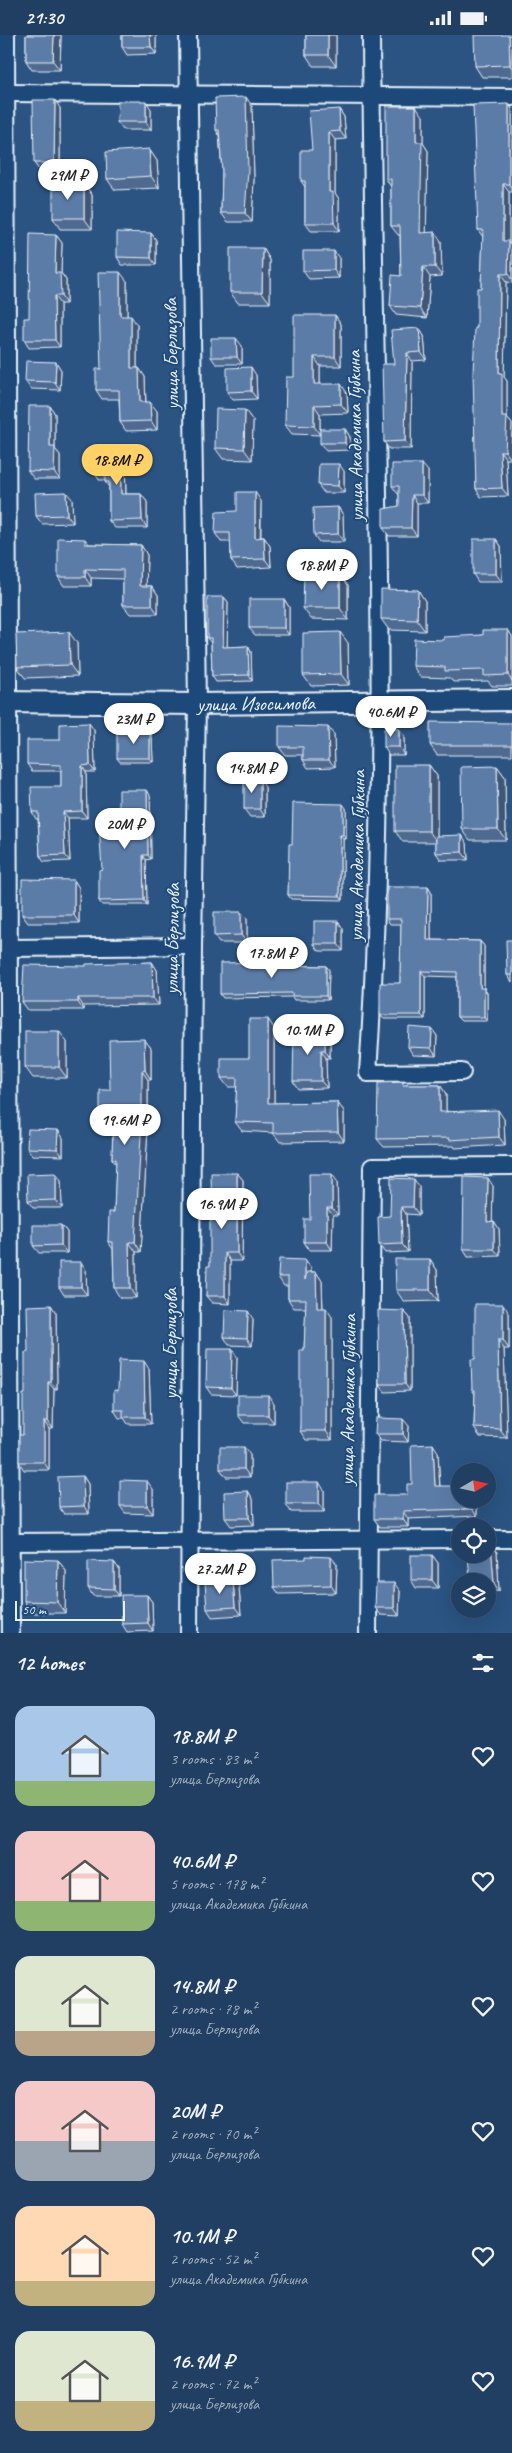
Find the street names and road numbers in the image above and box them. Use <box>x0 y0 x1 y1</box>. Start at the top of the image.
street label: улица Берлизова <box>158 297 184 411</box>
street label: улица Академика Губкина <box>341 349 369 523</box>
street label: улица Изосимова <box>196 690 316 717</box>
street label: улица Академика Губкина <box>343 769 371 943</box>
street label: улица Берлизова <box>159 882 185 996</box>
street label: улица Берлизова <box>158 1287 183 1401</box>
street label: улица Академика Губкина <box>334 1313 362 1487</box>

